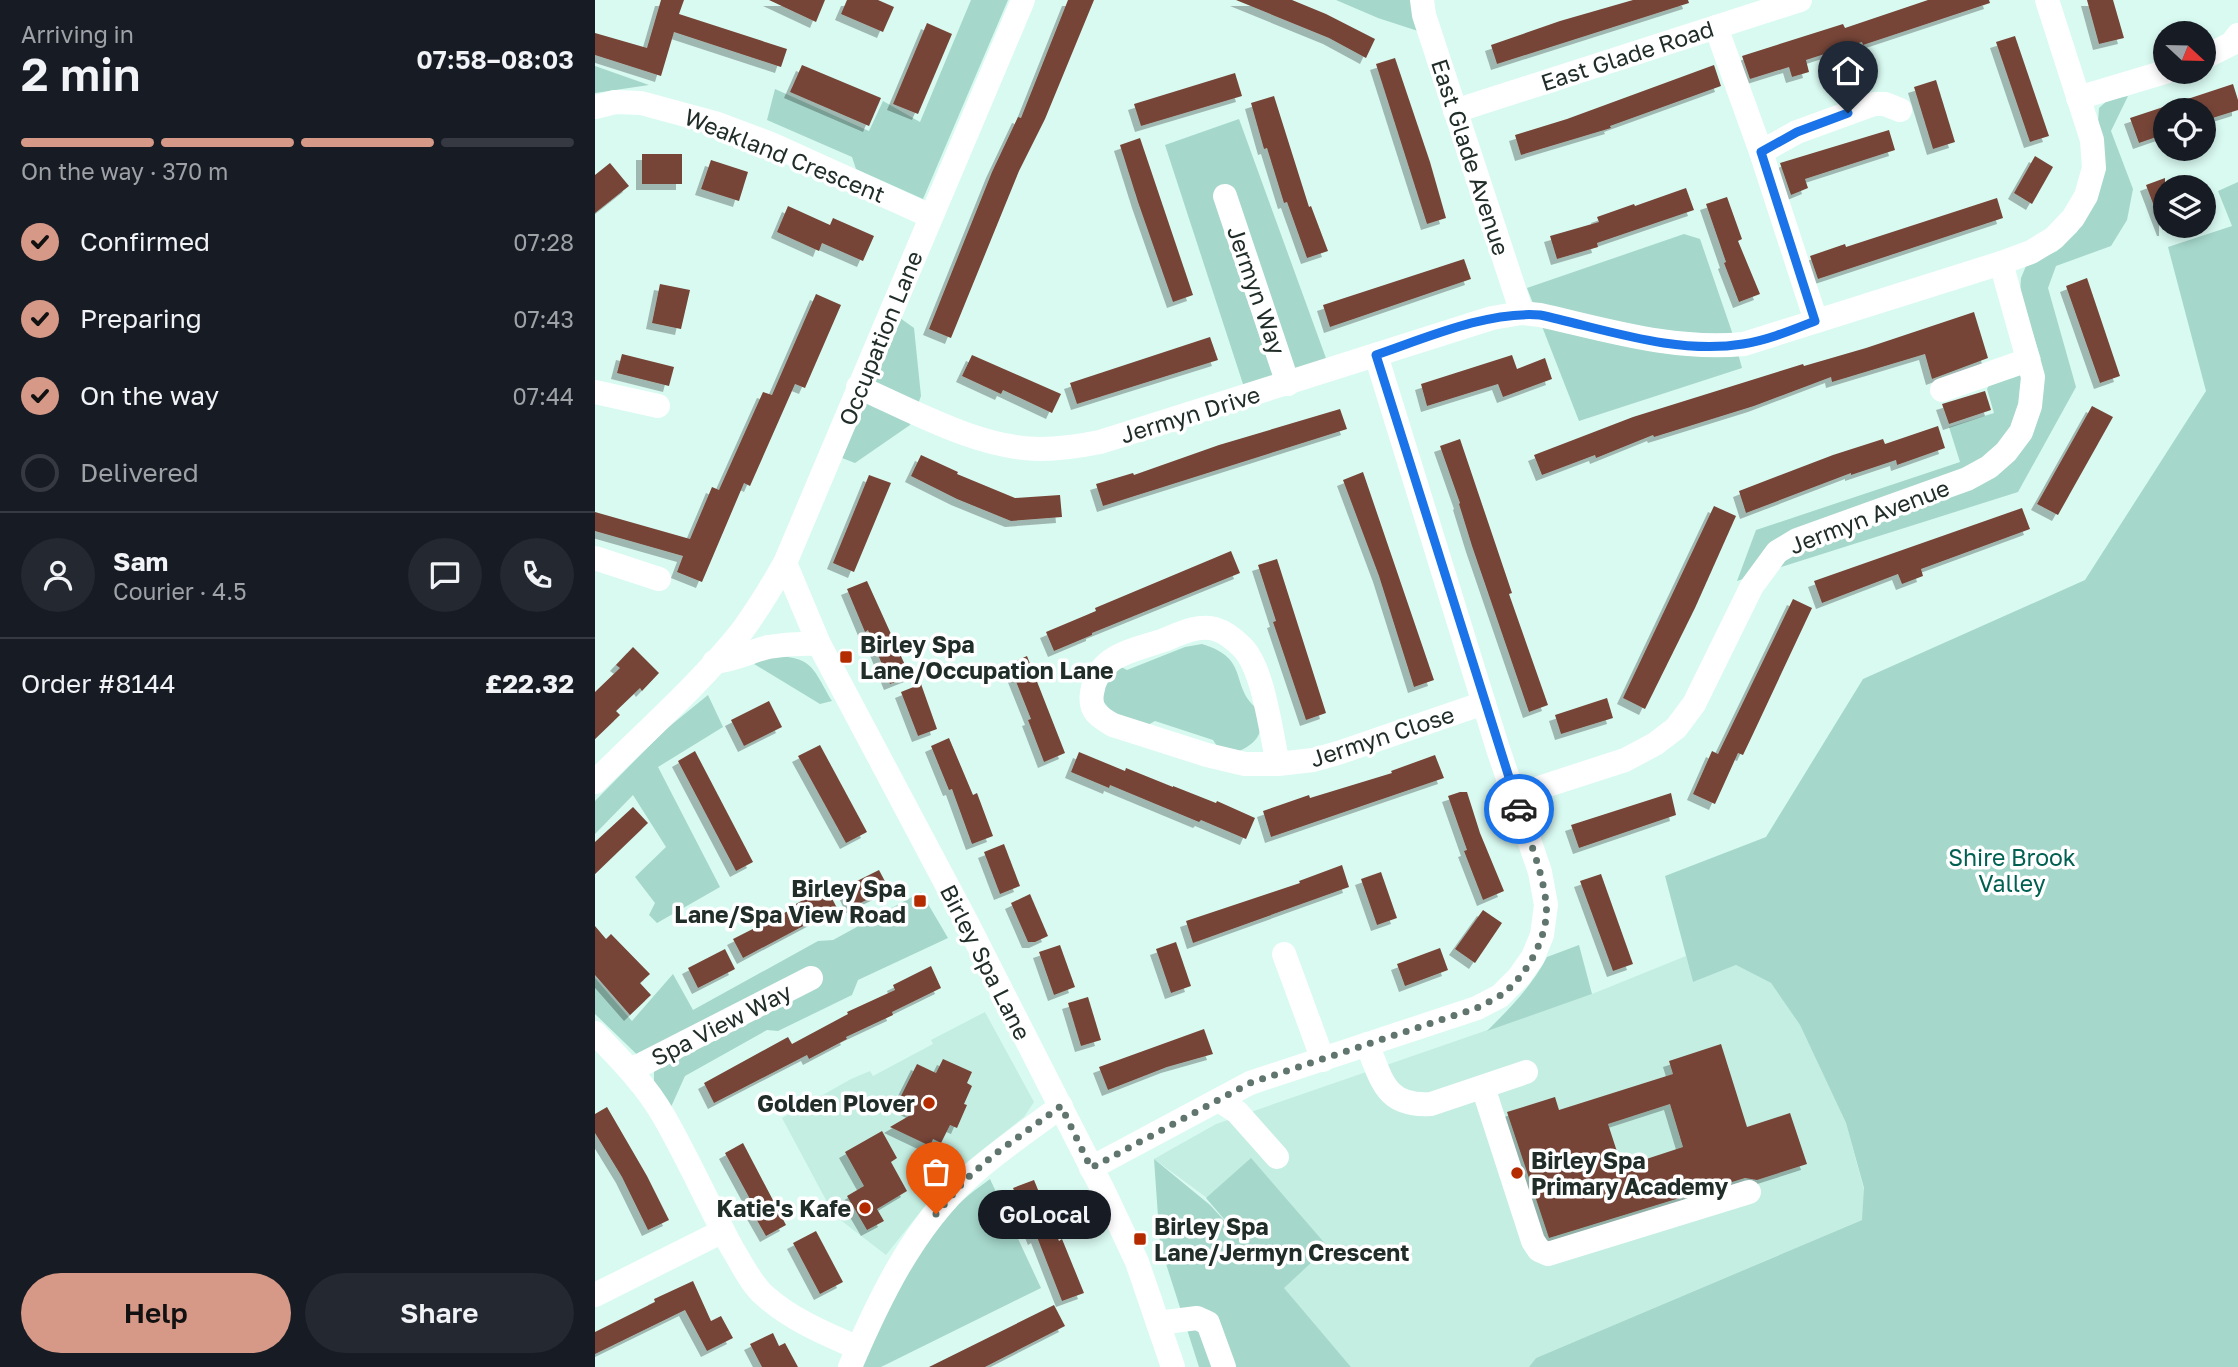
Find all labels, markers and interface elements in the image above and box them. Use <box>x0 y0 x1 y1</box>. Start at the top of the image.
street label: East Glade Road <box>1537 14 1717 96</box>
text: Arriving in <box>21 20 134 48</box>
north arrow <box>2153 21 2215 84</box>
map controls <box>2153 21 2216 238</box>
pin <box>1818 41 1878 113</box>
text: 07:58–08:03 <box>416 44 574 75</box>
text: 2 min <box>21 46 141 101</box>
icon: home <box>1829 52 1867 90</box>
street label: East Glade Avenue <box>1426 55 1516 259</box>
button: locate <box>2153 98 2216 161</box>
street label: Weakland Crescent <box>681 102 889 208</box>
text: On the way · 370 m <box>21 157 228 185</box>
button: layers <box>2153 175 2216 238</box>
street label: Jermyn Way <box>1222 222 1292 358</box>
icon: check <box>21 223 59 261</box>
text: Confirmed <box>80 226 210 257</box>
text: 07:28 <box>513 228 574 256</box>
street label: Occupation Lane <box>832 247 928 429</box>
icon: check <box>21 300 59 338</box>
text: Preparing <box>80 303 202 334</box>
text: 07:43 <box>513 305 574 333</box>
icon: check <box>21 377 59 415</box>
street label: Jermyn Drive <box>1117 379 1263 449</box>
text: On the way <box>80 380 219 411</box>
text: 07:44 <box>513 382 574 410</box>
text: Delivered <box>80 457 199 488</box>
street label: Jermyn Avenue <box>1785 473 1953 559</box>
button: person <box>21 538 95 612</box>
button: chat <box>408 538 482 612</box>
button: phone <box>500 538 574 612</box>
text: Sam <box>113 546 168 577</box>
text: Courier · 4.5 <box>113 577 246 605</box>
place label: Birley Spa Lane/Occupation Lane <box>860 630 1114 684</box>
marker: Birley Spa Lane/Occupation Lane <box>838 649 854 665</box>
text: Order #8144 <box>21 668 176 699</box>
text: £22.32 <box>485 668 574 699</box>
street label: Jermyn Close <box>1306 700 1458 772</box>
courier <box>1484 774 1554 844</box>
icon: car <box>1500 790 1538 828</box>
park label: Shire Brook Valley <box>1948 843 2076 897</box>
place label: Birley Spa Lane/Spa View Road <box>674 874 906 928</box>
street label: Birley Spa Lane <box>935 880 1037 1044</box>
marker: Birley Spa Lane/Spa View Road <box>912 893 928 909</box>
street label: Spa View Way <box>646 977 796 1071</box>
place label: Golden Plover <box>757 1089 915 1117</box>
marker: Golden Plover <box>921 1095 937 1111</box>
pin <box>906 1142 966 1214</box>
place label: Birley Spa Primary Academy <box>1531 1146 1728 1200</box>
icon: bag <box>917 1153 955 1191</box>
marker: Birley Spa Primary Academy <box>1509 1165 1525 1181</box>
callout: GoLocal <box>978 1190 1111 1238</box>
place label: Katie's Kafe <box>717 1194 851 1222</box>
marker: Katie's Kafe <box>857 1200 873 1216</box>
text: GoLocal <box>999 1200 1090 1228</box>
place label: Birley Spa Lane/Jermyn Crescent <box>1154 1212 1409 1266</box>
marker: Birley Spa Lane/Jermyn Crescent <box>1132 1231 1148 1247</box>
button: Help <box>21 1273 291 1353</box>
button: Share <box>305 1273 574 1353</box>

